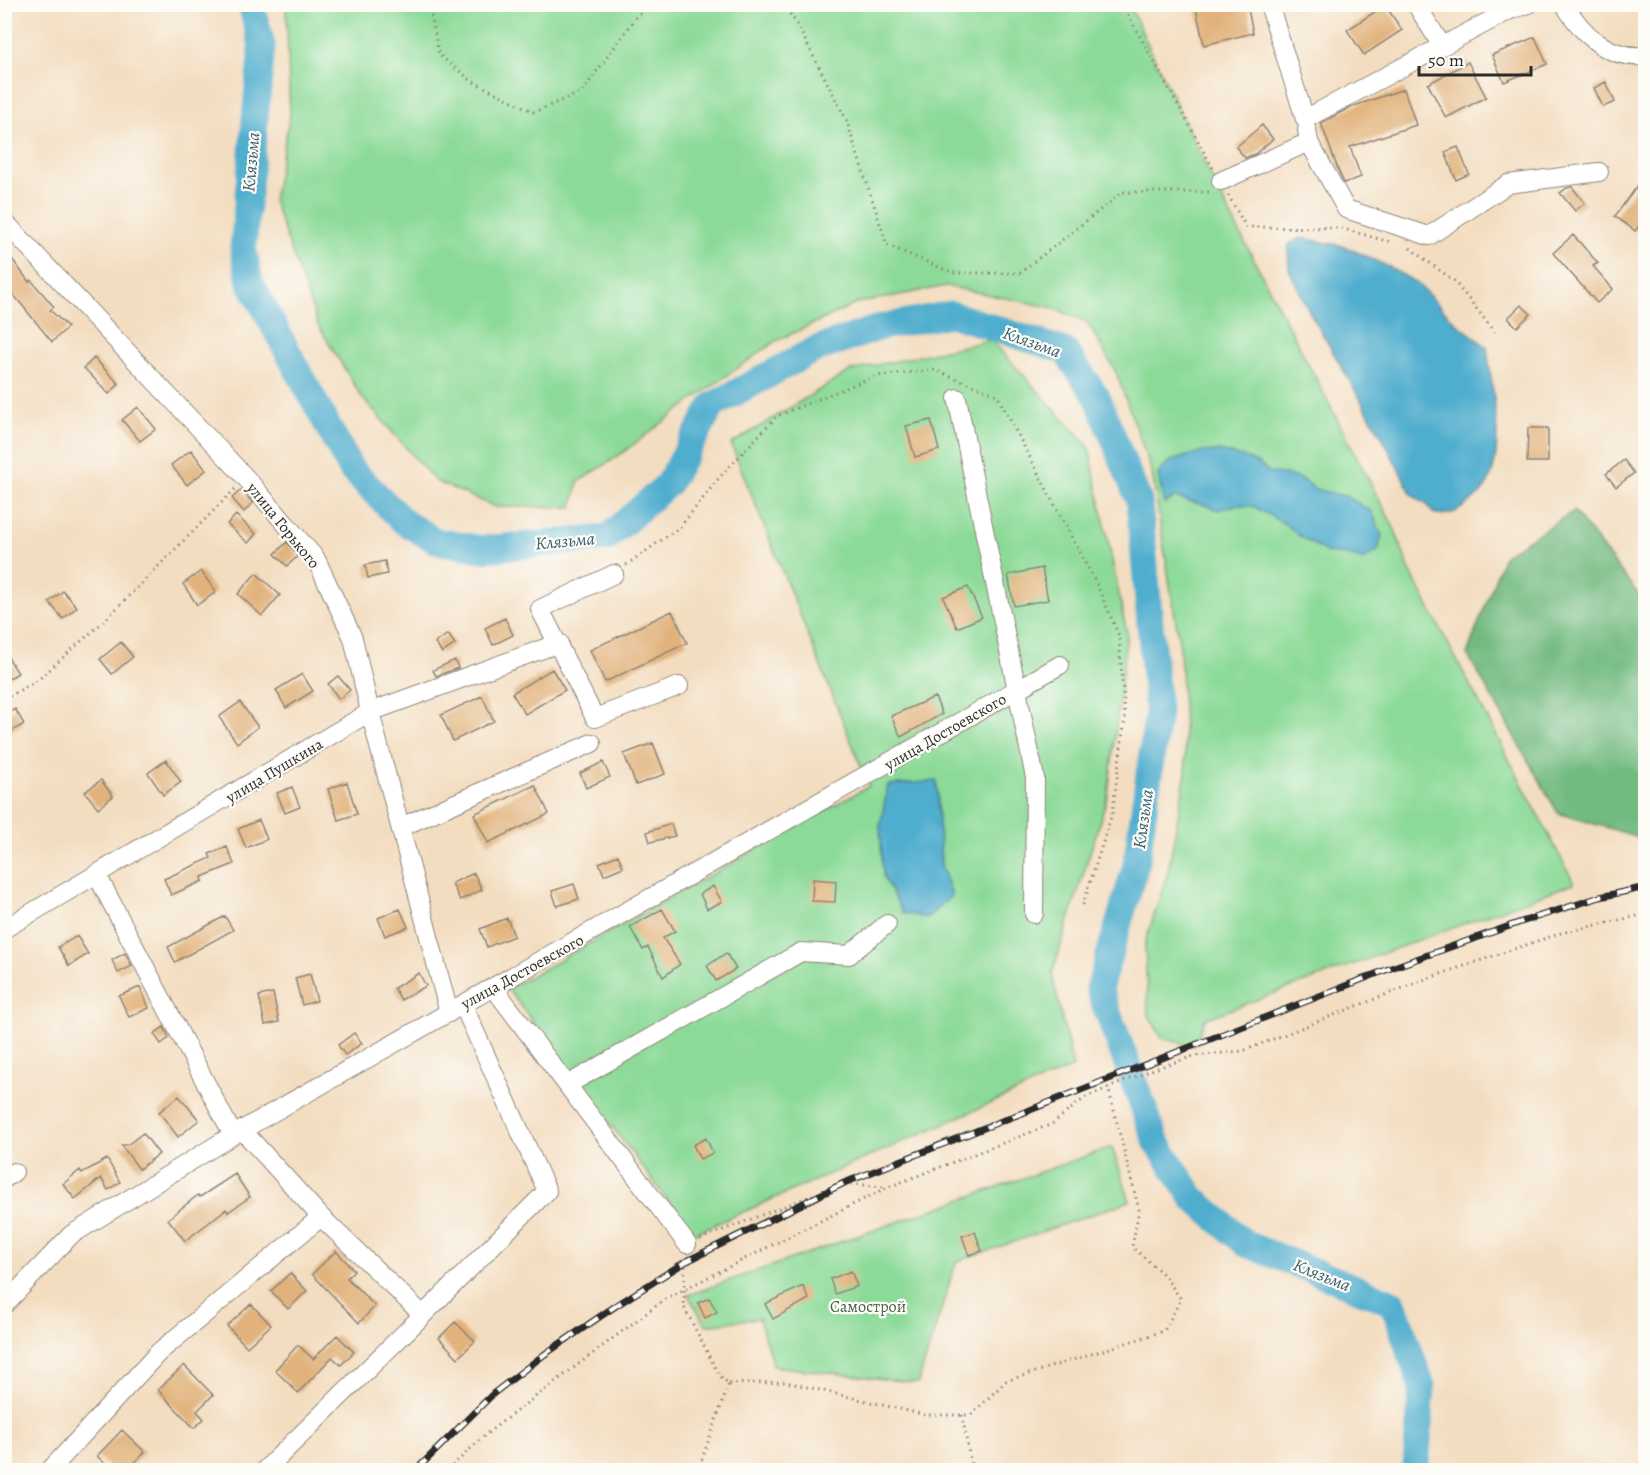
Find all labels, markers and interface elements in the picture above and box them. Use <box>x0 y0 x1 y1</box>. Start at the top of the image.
scale bar <box>1419 39 1532 77</box>
text: 50 m <box>1428 48 1464 72</box>
water label: Клязьма <box>236 131 266 193</box>
water label: Клязьма <box>1000 321 1064 363</box>
street label: улица Горького <box>241 477 325 573</box>
water label: Клязьма <box>534 526 596 556</box>
street label: улица Достоевского <box>880 688 1010 776</box>
street label: улица Пушкина <box>221 733 328 809</box>
water label: Клязьма <box>1127 788 1159 850</box>
street label: улица Достоевского <box>456 929 588 1015</box>
water label: Клязьма <box>1290 1253 1354 1297</box>
park label: Самострой <box>830 1296 906 1318</box>

